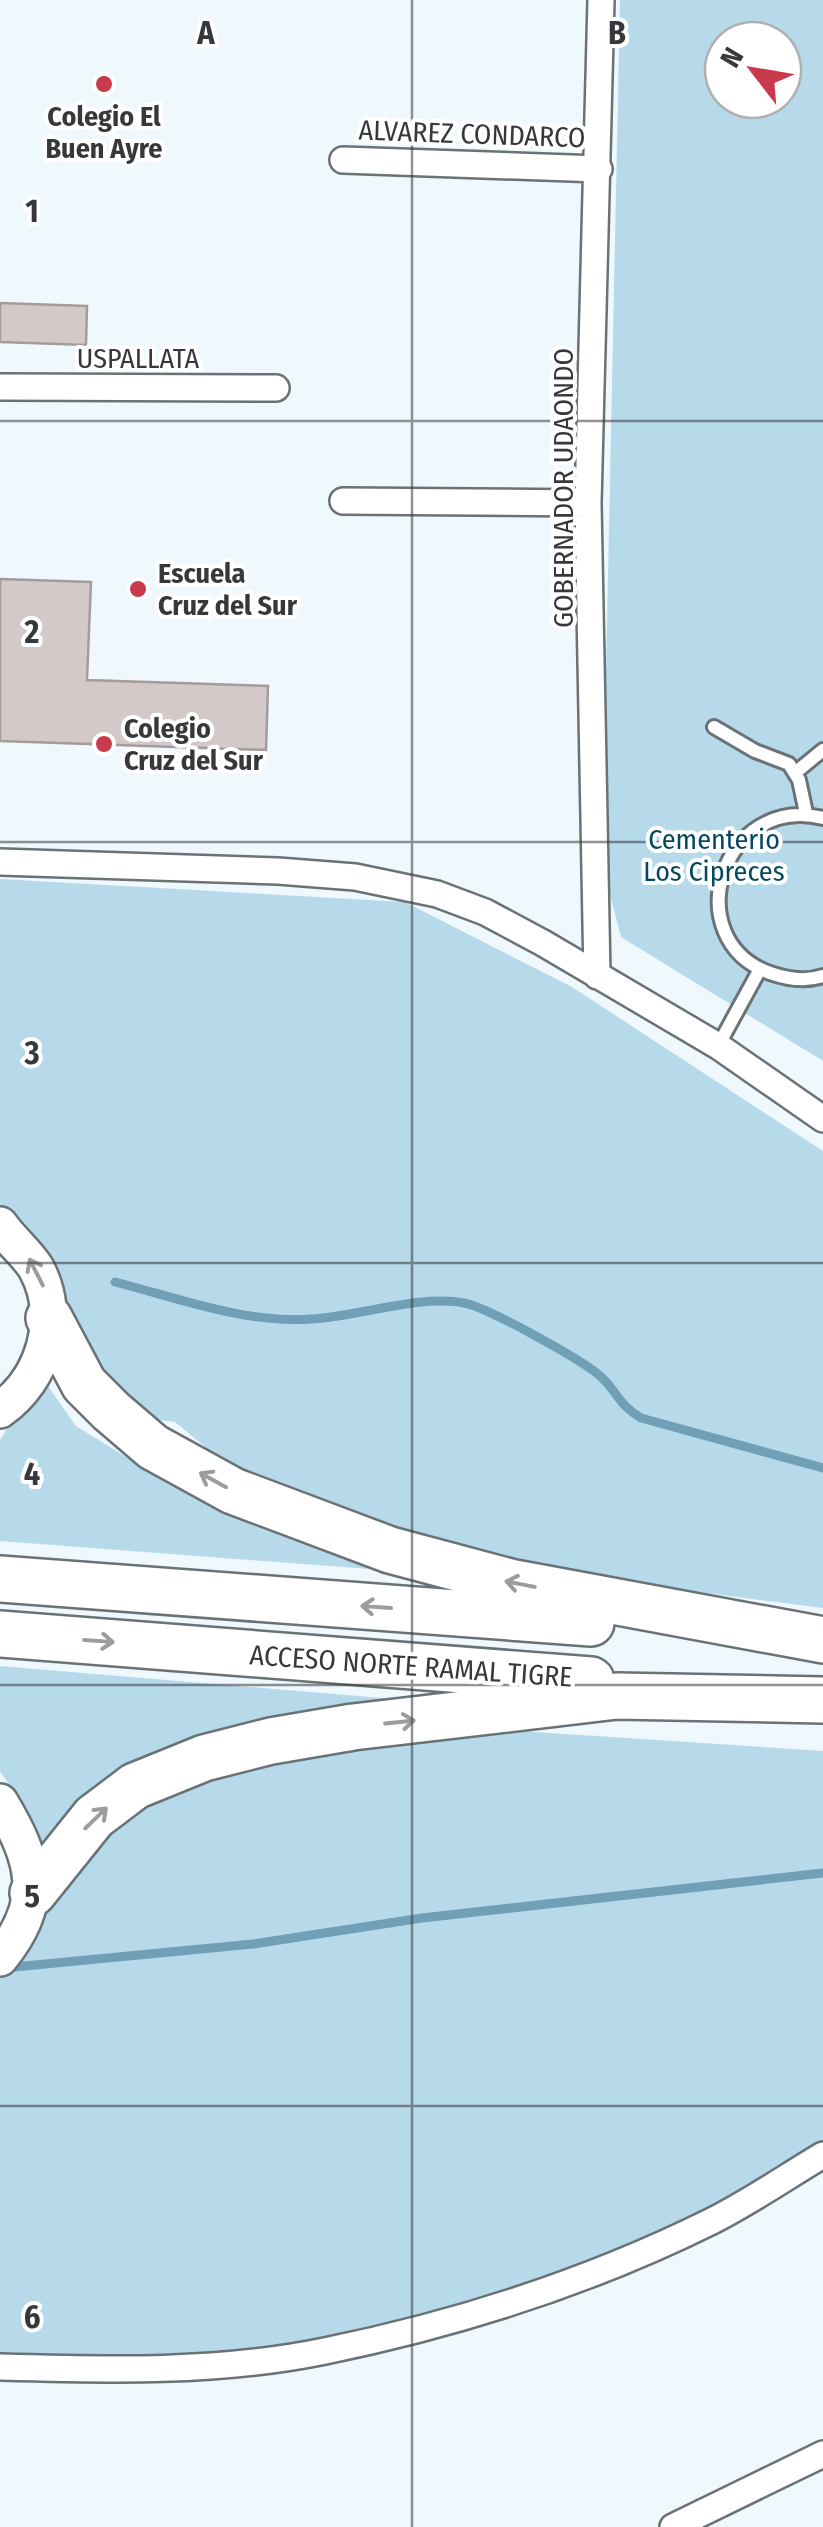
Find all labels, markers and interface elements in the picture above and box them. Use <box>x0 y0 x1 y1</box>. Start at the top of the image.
text: A <box>196 14 215 52</box>
text: B <box>608 14 626 52</box>
north arrow <box>703 20 803 120</box>
text: N <box>714 42 750 73</box>
marker: Colegio El Buen Ayre <box>93 73 115 95</box>
place label: Colegio El Buen Ayre <box>45 100 163 165</box>
street label: ALVAREZ CONDARCO <box>358 114 586 154</box>
text: 1 <box>25 192 39 230</box>
street label: USPALLATA <box>77 342 199 375</box>
street label: GOBERNADOR UDAONDO <box>547 348 580 628</box>
place label: Escuela Cruz del Sur <box>158 557 298 622</box>
marker: Escuela Cruz del Sur <box>127 578 149 600</box>
text: 2 <box>24 613 40 651</box>
place label: Colegio Cruz del Sur <box>124 712 264 777</box>
marker: Colegio Cruz del Sur <box>93 733 115 755</box>
park label: Cementerio Los Cipreces <box>643 823 785 888</box>
text: 3 <box>23 1034 40 1072</box>
one-way arrow <box>26 1258 45 1288</box>
text: 4 <box>24 1455 40 1493</box>
one-way arrow <box>199 1470 229 1490</box>
one-way arrow <box>505 1573 537 1592</box>
one-way arrow <box>361 1597 393 1616</box>
one-way arrow <box>82 1632 115 1651</box>
street label: ACCESO NORTE RAMAL TIGRE <box>248 1638 574 1694</box>
one-way arrow <box>383 1712 415 1731</box>
one-way arrow <box>83 1806 107 1830</box>
text: 5 <box>24 1877 40 1915</box>
text: 6 <box>24 2298 40 2336</box>

